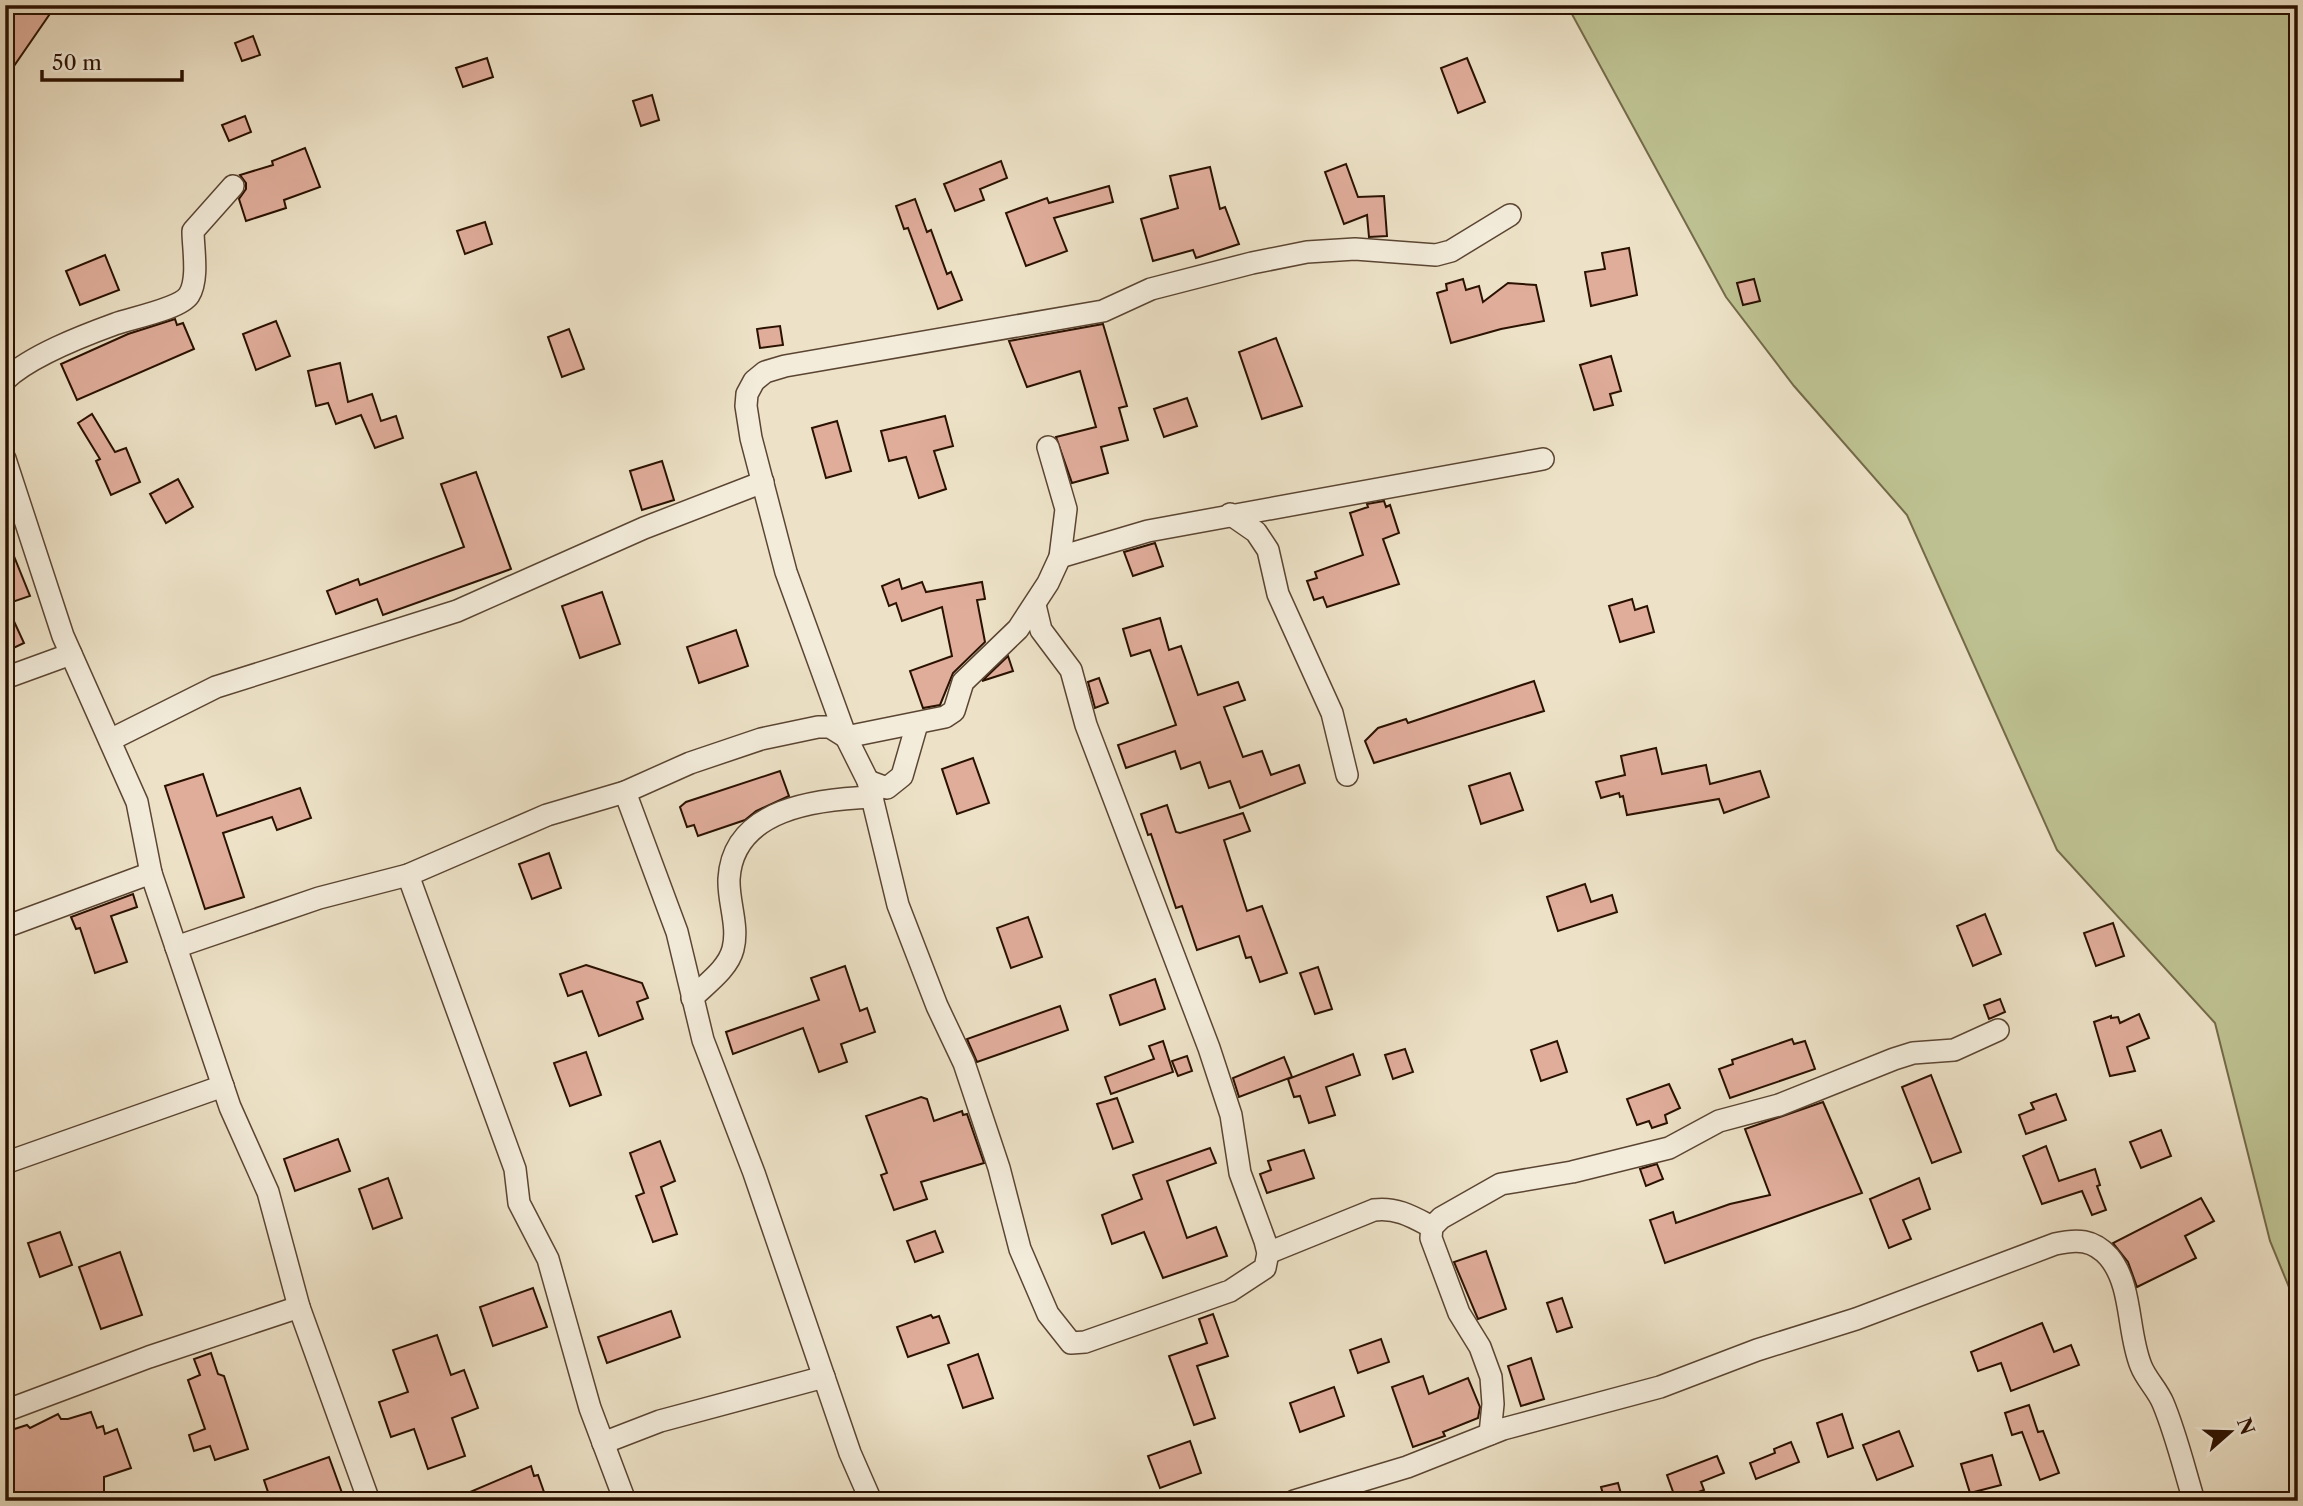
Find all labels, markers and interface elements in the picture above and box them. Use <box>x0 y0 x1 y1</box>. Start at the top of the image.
scale bar <box>42 38 182 82</box>
text: 50 m <box>52 50 102 75</box>
north arrow <box>2194 1398 2264 1468</box>
text: N <box>2232 1415 2259 1438</box>

